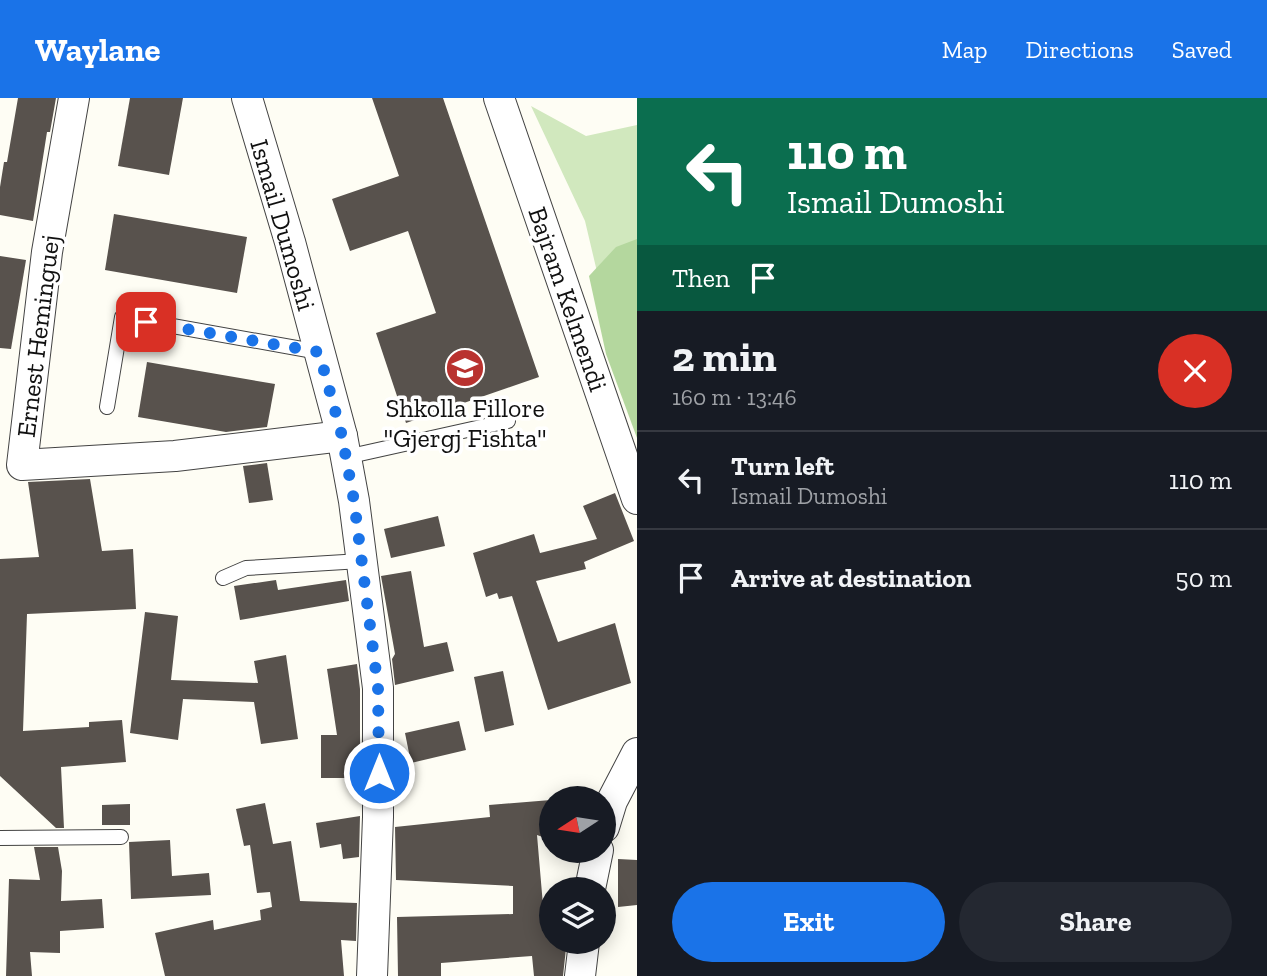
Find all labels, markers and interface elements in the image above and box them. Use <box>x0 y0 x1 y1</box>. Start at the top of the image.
text: Waylane <box>35 30 161 69</box>
text: Map <box>942 35 988 64</box>
text: Directions <box>1026 35 1134 64</box>
text: Saved <box>1172 35 1232 64</box>
text: 110 m <box>787 123 907 182</box>
icon: left <box>672 126 763 217</box>
street label: Ismail Dumoshi <box>243 136 323 314</box>
text: Ismail Dumoshi <box>787 183 1004 221</box>
street label: Bajram Kelmendi <box>521 203 615 395</box>
street label: Ernest Heminguej <box>10 233 66 439</box>
icon: arrive <box>744 259 782 297</box>
text: Then <box>672 262 730 294</box>
pin <box>116 292 176 352</box>
icon: arrive <box>127 303 165 341</box>
text: 2 min <box>672 331 777 382</box>
button: close <box>1158 334 1232 408</box>
school or university icon: Shkolla Fillore "Gjergj Fishta" <box>444 347 486 389</box>
text: 160 m · 13:46 <box>672 383 797 411</box>
place label: Shkolla Fillore "Gjergj Fishta" <box>383 392 547 454</box>
text: Turn left <box>731 450 834 482</box>
icon: left <box>672 461 710 499</box>
text: 110 m <box>1169 464 1232 496</box>
text: Ismail Dumoshi <box>731 482 887 510</box>
icon: arrive <box>672 559 710 597</box>
text: Arrive at destination <box>731 562 971 594</box>
text: 50 m <box>1175 562 1232 594</box>
position arrow <box>342 736 416 810</box>
north arrow <box>539 786 616 863</box>
map controls <box>539 786 616 954</box>
button: layers <box>539 877 616 954</box>
button: Exit <box>672 882 945 962</box>
button: Share <box>959 882 1232 962</box>

